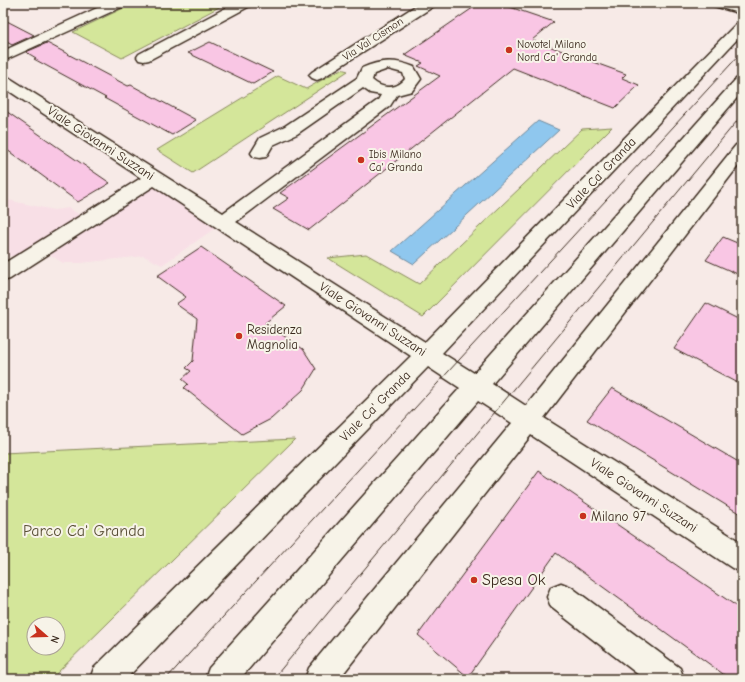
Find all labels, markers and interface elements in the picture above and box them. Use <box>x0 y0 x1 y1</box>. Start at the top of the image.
street label: Via Val Cismon <box>340 15 406 63</box>
place label: Novotel Milano Nord Ca' Granda <box>517 38 597 64</box>
marker: Novotel Milano Nord Ca' Granda <box>504 45 514 55</box>
street label: Viale Giovanni Suzzani <box>45 103 157 183</box>
street label: Viale Ca' Granda <box>563 134 639 212</box>
place label: Ibis Milano Ca' Granda <box>369 148 423 174</box>
marker: Ibis Milano Ca' Granda <box>356 155 366 165</box>
street label: Viale Giovanni Suzzani <box>317 279 429 359</box>
place label: Residenza Magnolia <box>247 322 302 352</box>
marker: Residenza Magnolia <box>234 331 244 341</box>
street label: Viale Ca' Granda <box>337 368 413 444</box>
street label: Viale Giovanni Suzzani <box>588 455 700 535</box>
place label: Milano 97 <box>591 509 646 524</box>
marker: Milano 97 <box>578 511 588 521</box>
park label: Parco Ca' Granda <box>23 522 145 540</box>
place label: Spesa Ok <box>482 571 546 589</box>
marker: Spesa Ok <box>469 575 479 585</box>
north arrow <box>26 616 66 656</box>
text: N <box>48 634 62 645</box>

